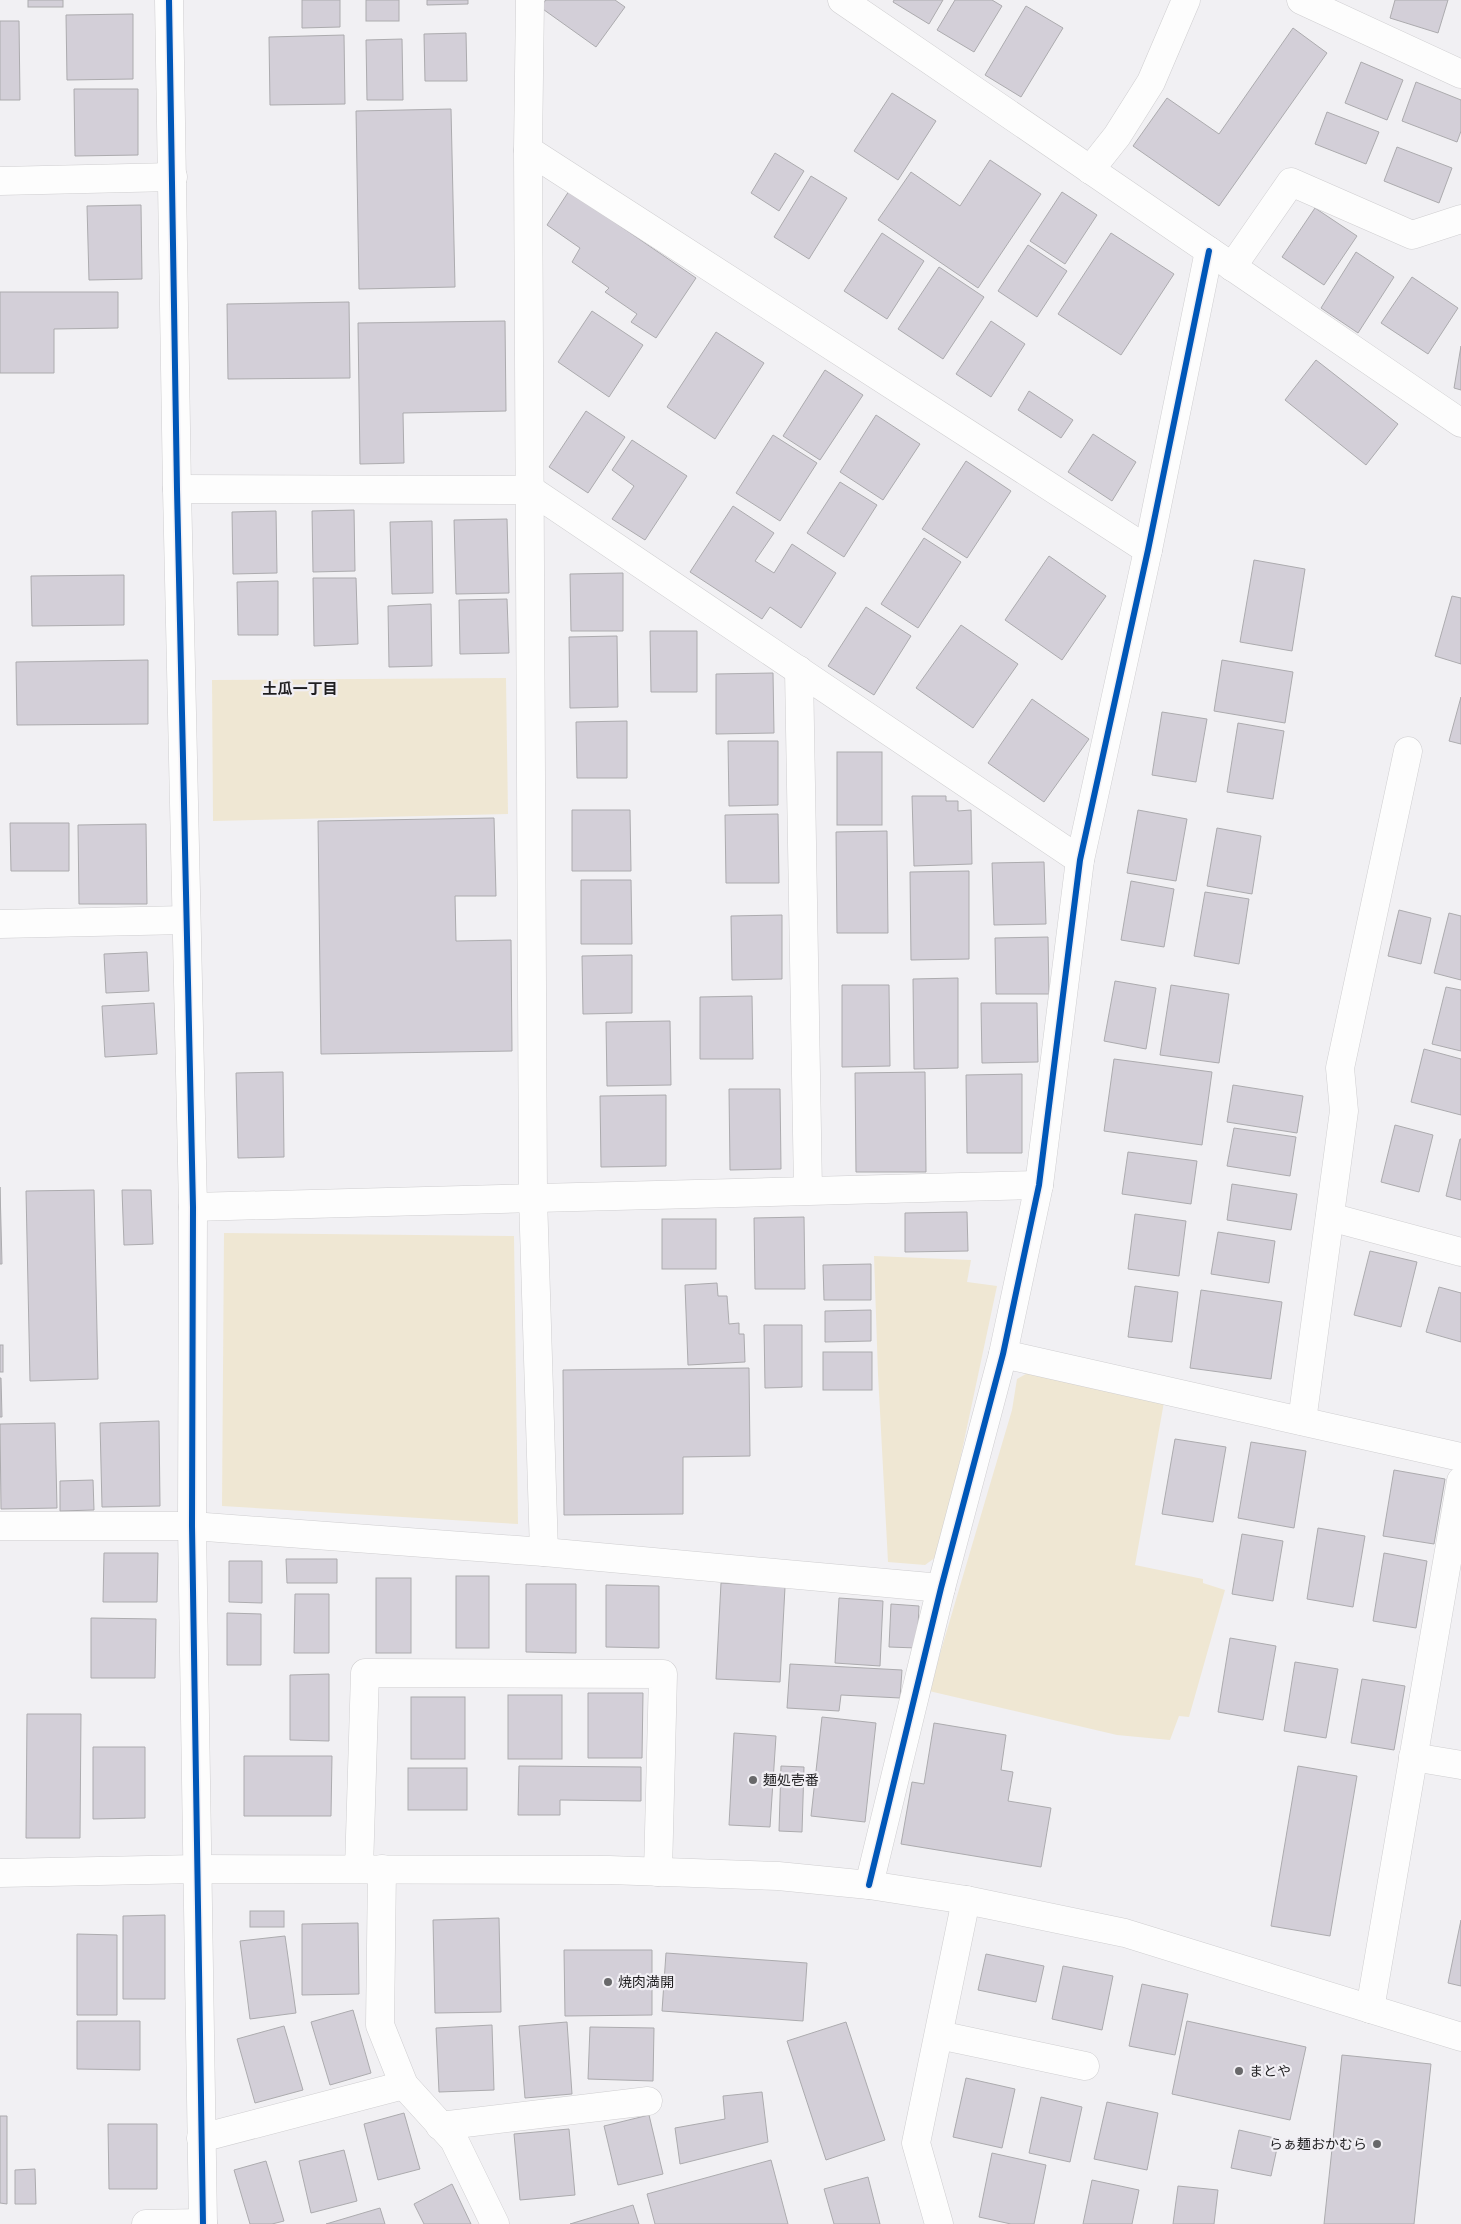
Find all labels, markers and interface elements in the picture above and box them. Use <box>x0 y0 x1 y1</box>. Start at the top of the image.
district label: 土瓜一丁目 <box>262 680 338 698</box>
place label: 麺処壱番 <box>763 1772 819 1789</box>
marker: 麺処壱番 <box>747 1774 759 1786</box>
place label: 焼肉満開 <box>618 1974 674 1991</box>
marker: 焼肉満開 <box>602 1976 614 1988</box>
place label: まとや <box>1249 2063 1291 2080</box>
marker: まとや <box>1233 2065 1245 2077</box>
place label: らぁ麺おかむら <box>1269 2136 1367 2153</box>
marker: らぁ麺おかむら <box>1371 2138 1383 2150</box>

